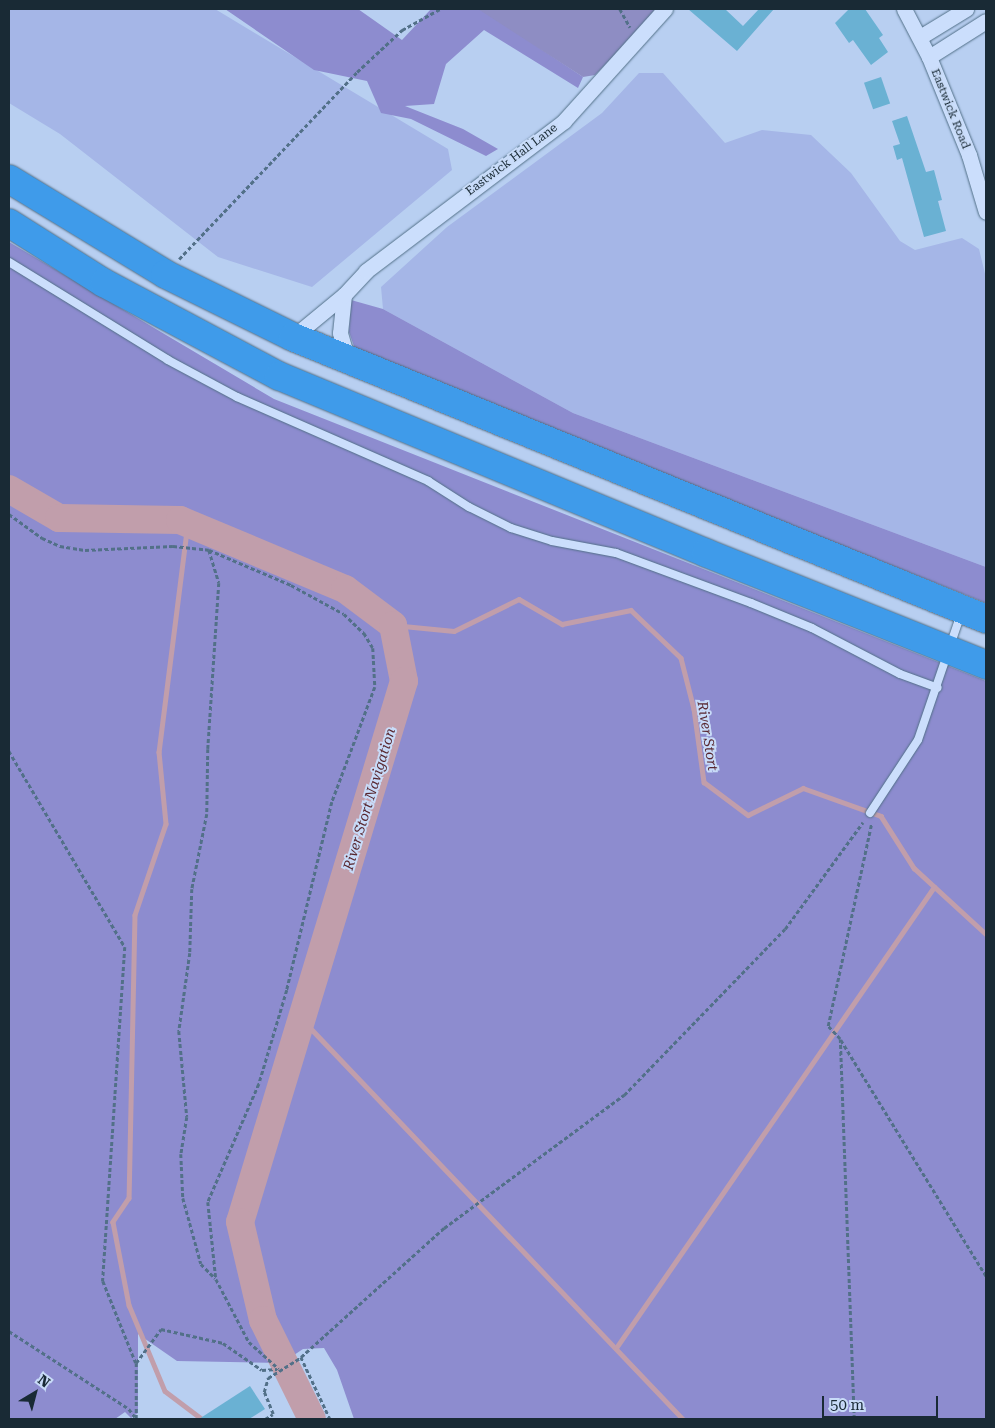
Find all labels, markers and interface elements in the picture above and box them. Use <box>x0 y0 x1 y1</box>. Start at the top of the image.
street label: Eastwick Road <box>927 67 973 151</box>
street label: Eastwick Hall Lane <box>463 121 561 199</box>
water label: River Stort <box>694 700 722 772</box>
water label: River Stort Navigation <box>339 726 399 872</box>
north arrow <box>10 1368 60 1418</box>
text: N <box>35 1371 53 1391</box>
scale bar <box>825 1386 941 1418</box>
text: 50 m <box>830 1396 864 1414</box>

